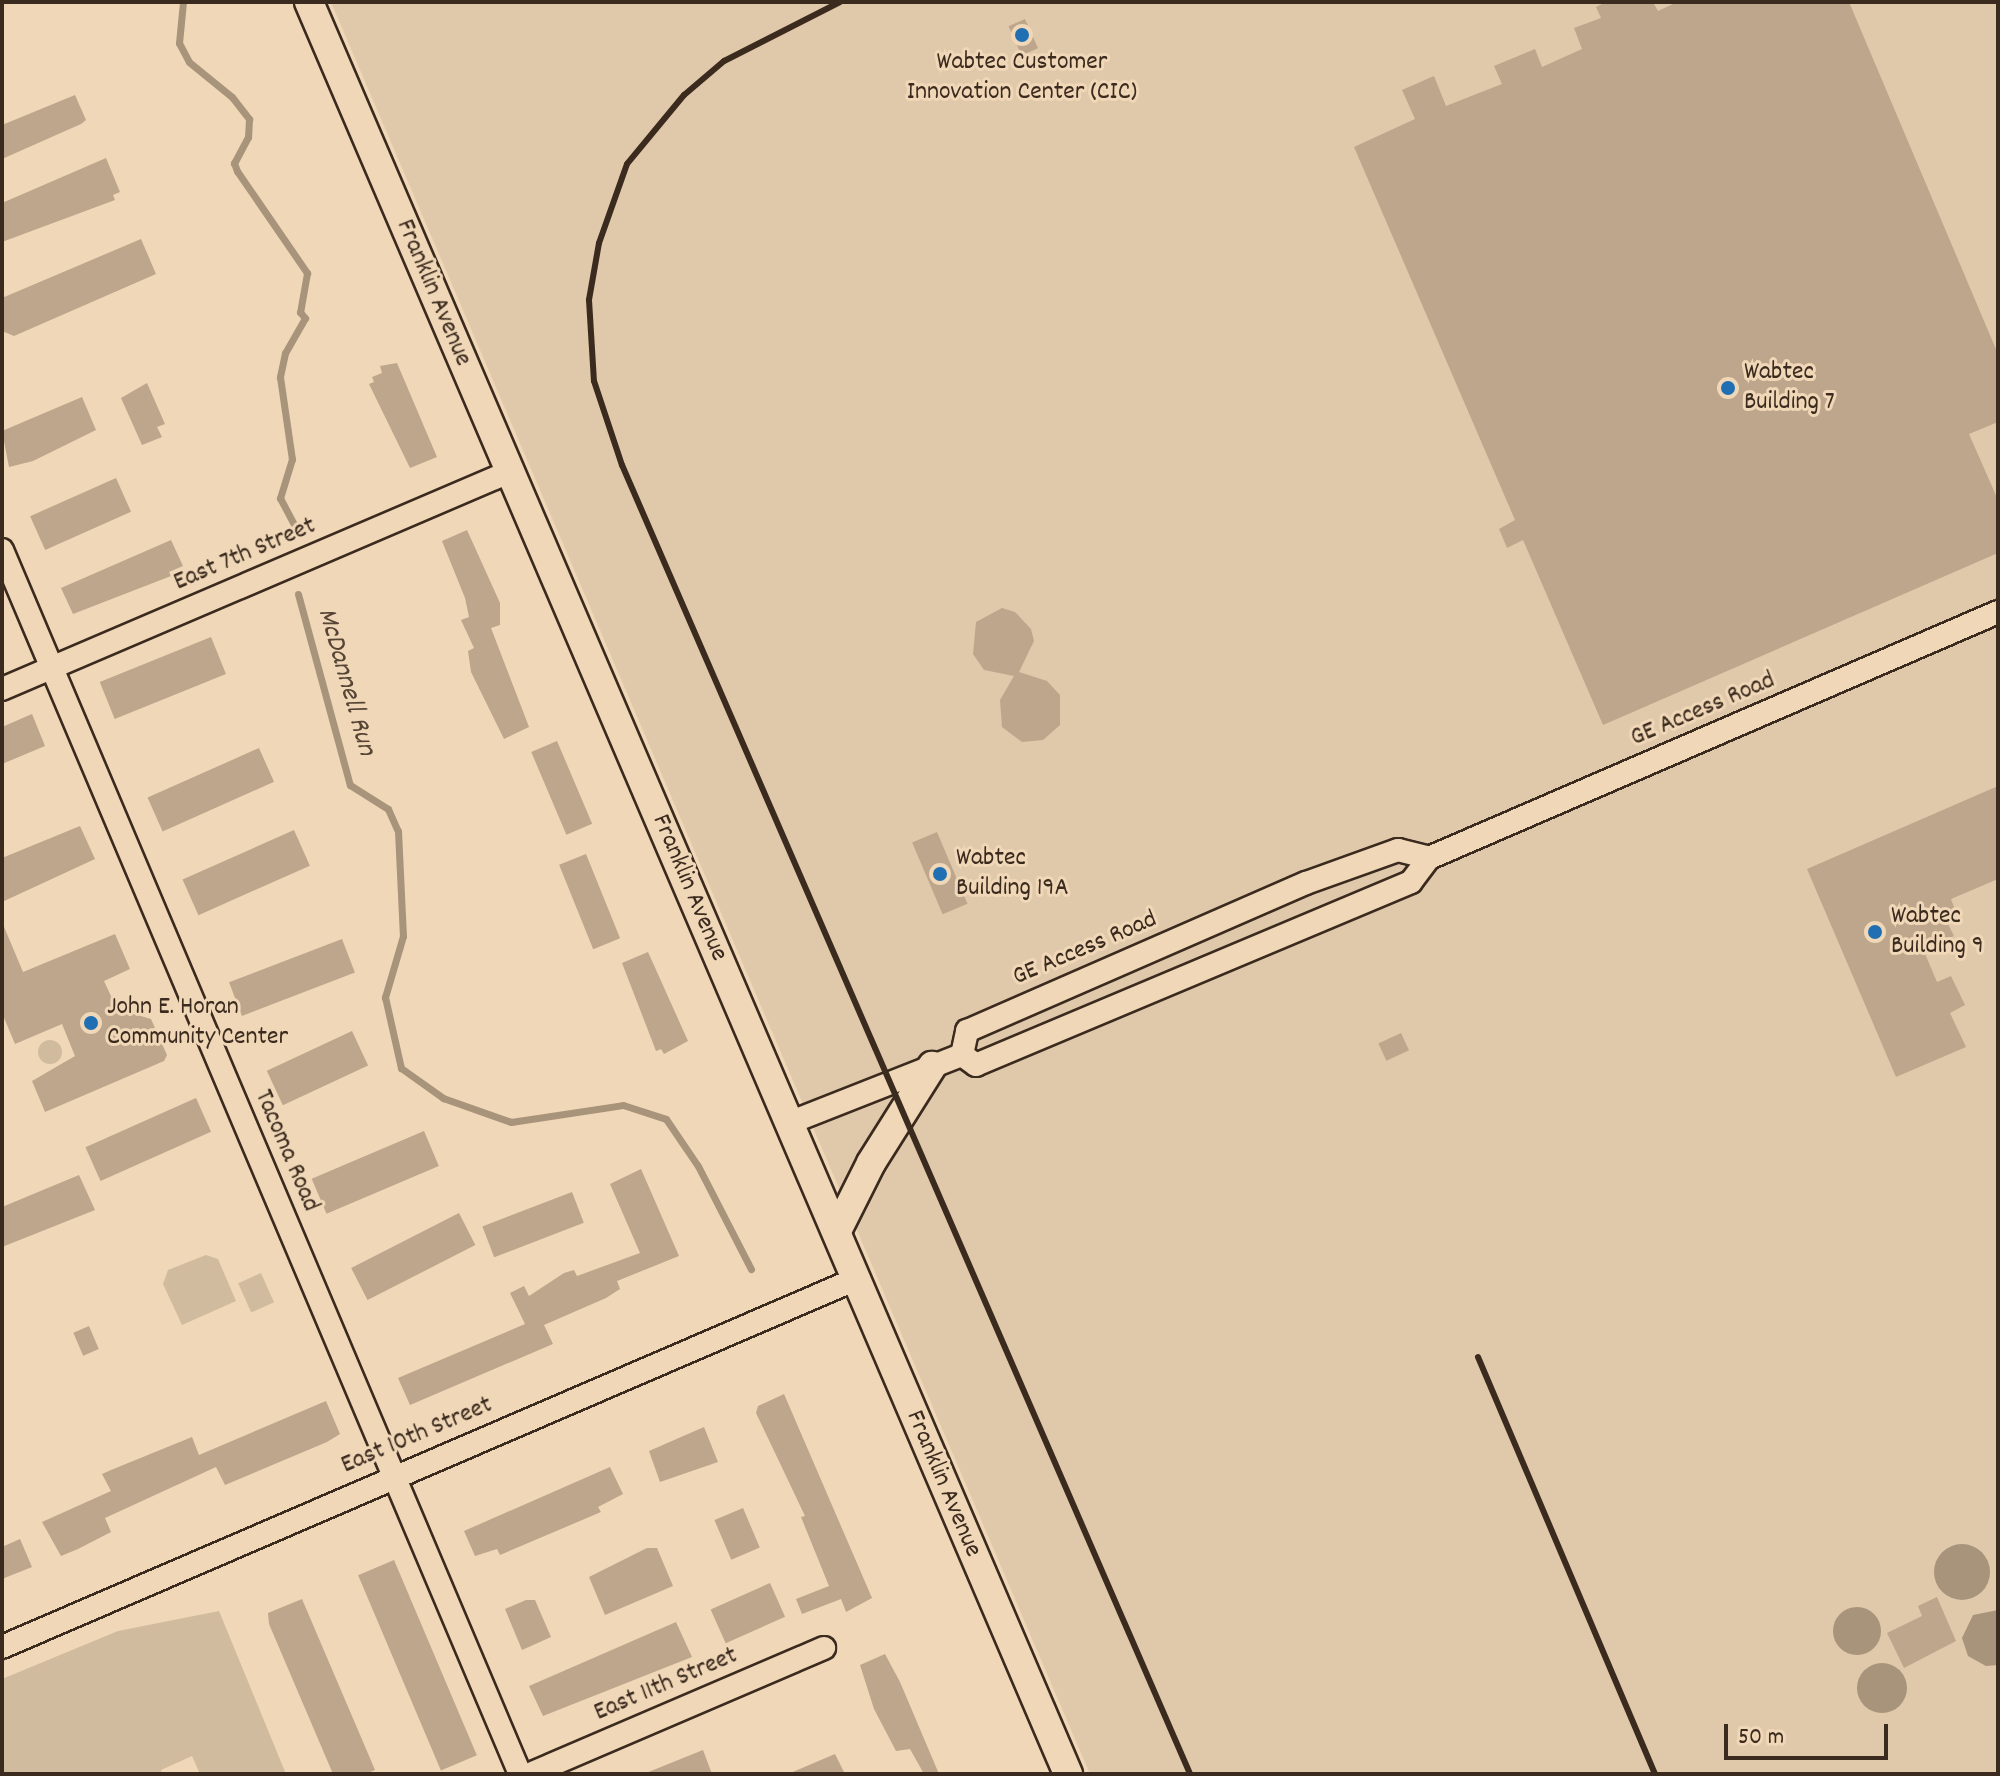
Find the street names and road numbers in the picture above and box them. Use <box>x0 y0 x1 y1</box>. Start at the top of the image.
street label: Franklin Avenue <box>388 215 478 371</box>
street label: East 7th Street <box>169 511 321 599</box>
street label: GE Access Road <box>1626 666 1780 754</box>
street label: Franklin Avenue <box>644 810 734 966</box>
street label: GE Access Road <box>1008 905 1162 993</box>
street label: Tacoma Road <box>246 1085 326 1217</box>
street label: East 10th Street <box>337 1390 497 1482</box>
street label: Franklin Avenue <box>898 1406 988 1562</box>
street label: East 11th Street <box>590 1641 742 1729</box>

